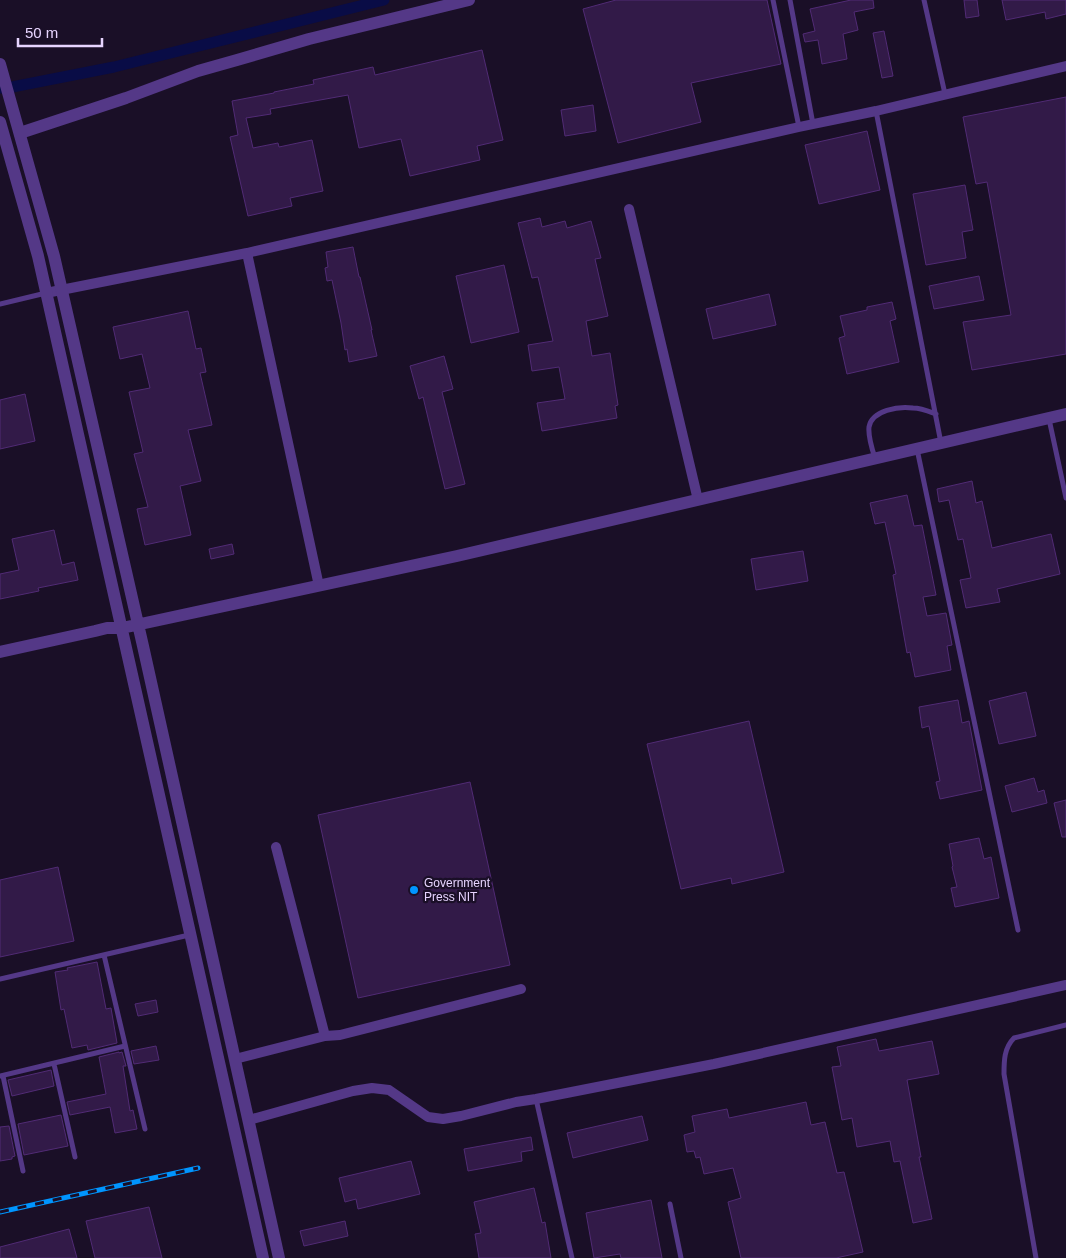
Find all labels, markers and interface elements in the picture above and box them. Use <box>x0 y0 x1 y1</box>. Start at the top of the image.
scale bar <box>18 15 101 47</box>
text: 50 m <box>25 24 58 41</box>
place label: Government Press NIT <box>424 876 491 904</box>
marker: Government Press NIT <box>408 884 420 896</box>

